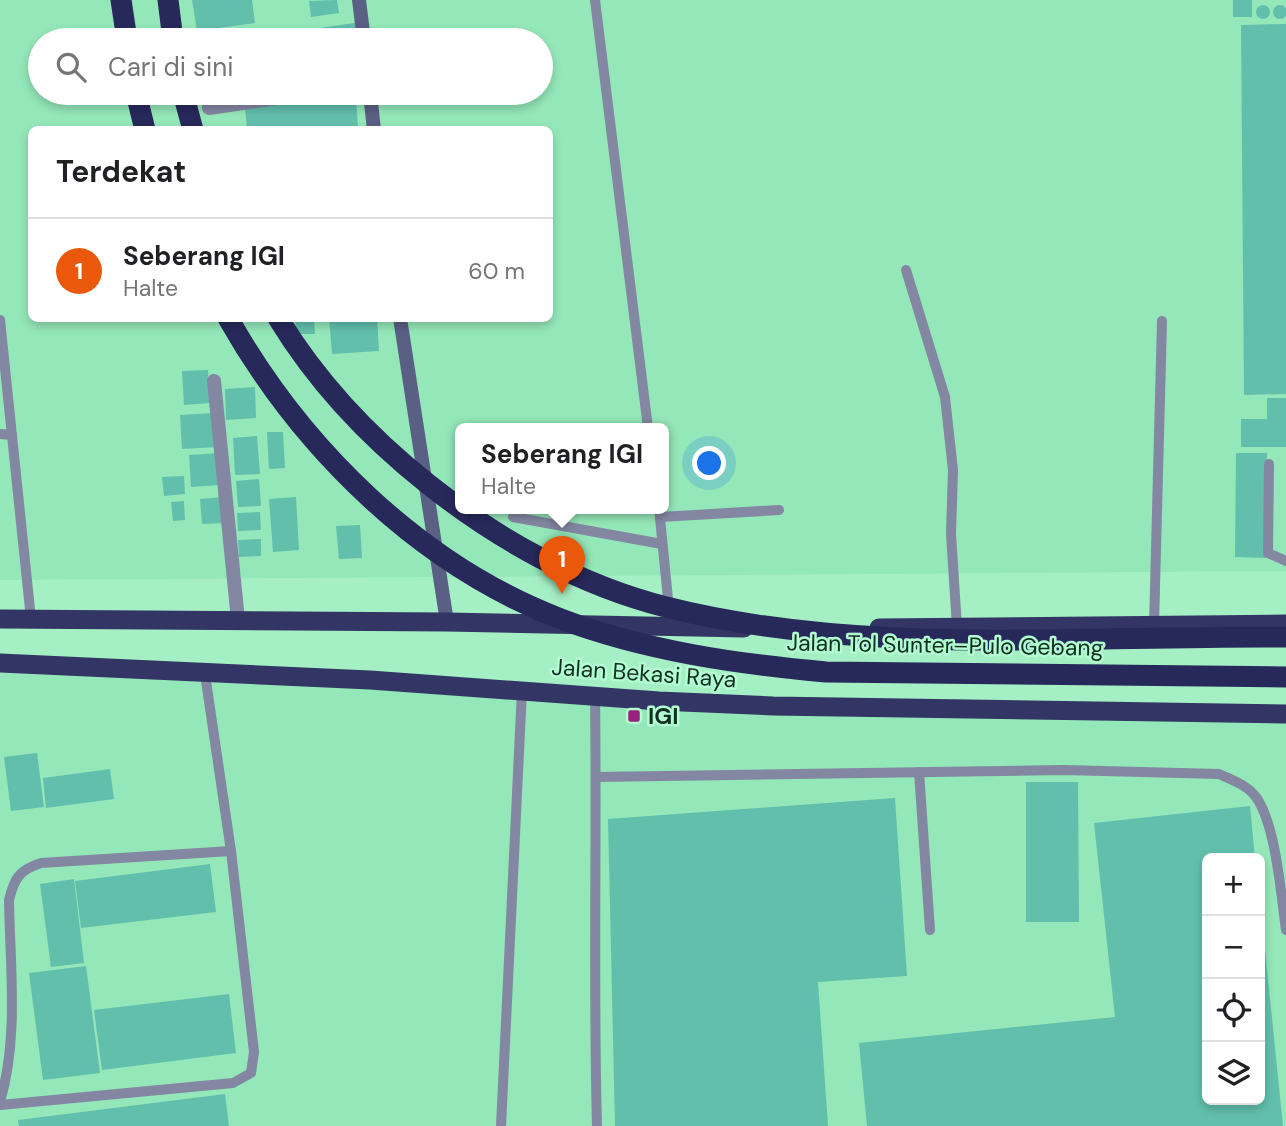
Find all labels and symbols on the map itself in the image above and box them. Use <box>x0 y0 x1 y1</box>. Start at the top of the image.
your location <box>692 446 726 480</box>
pin: 1 <box>539 536 585 594</box>
street label: Jalan Tol Sunter–Pulo Gebang <box>786 627 1104 663</box>
street label: Jalan Bekasi Raya <box>551 652 737 694</box>
place label: IGI <box>648 701 678 731</box>
marker: IGI <box>626 708 642 724</box>

